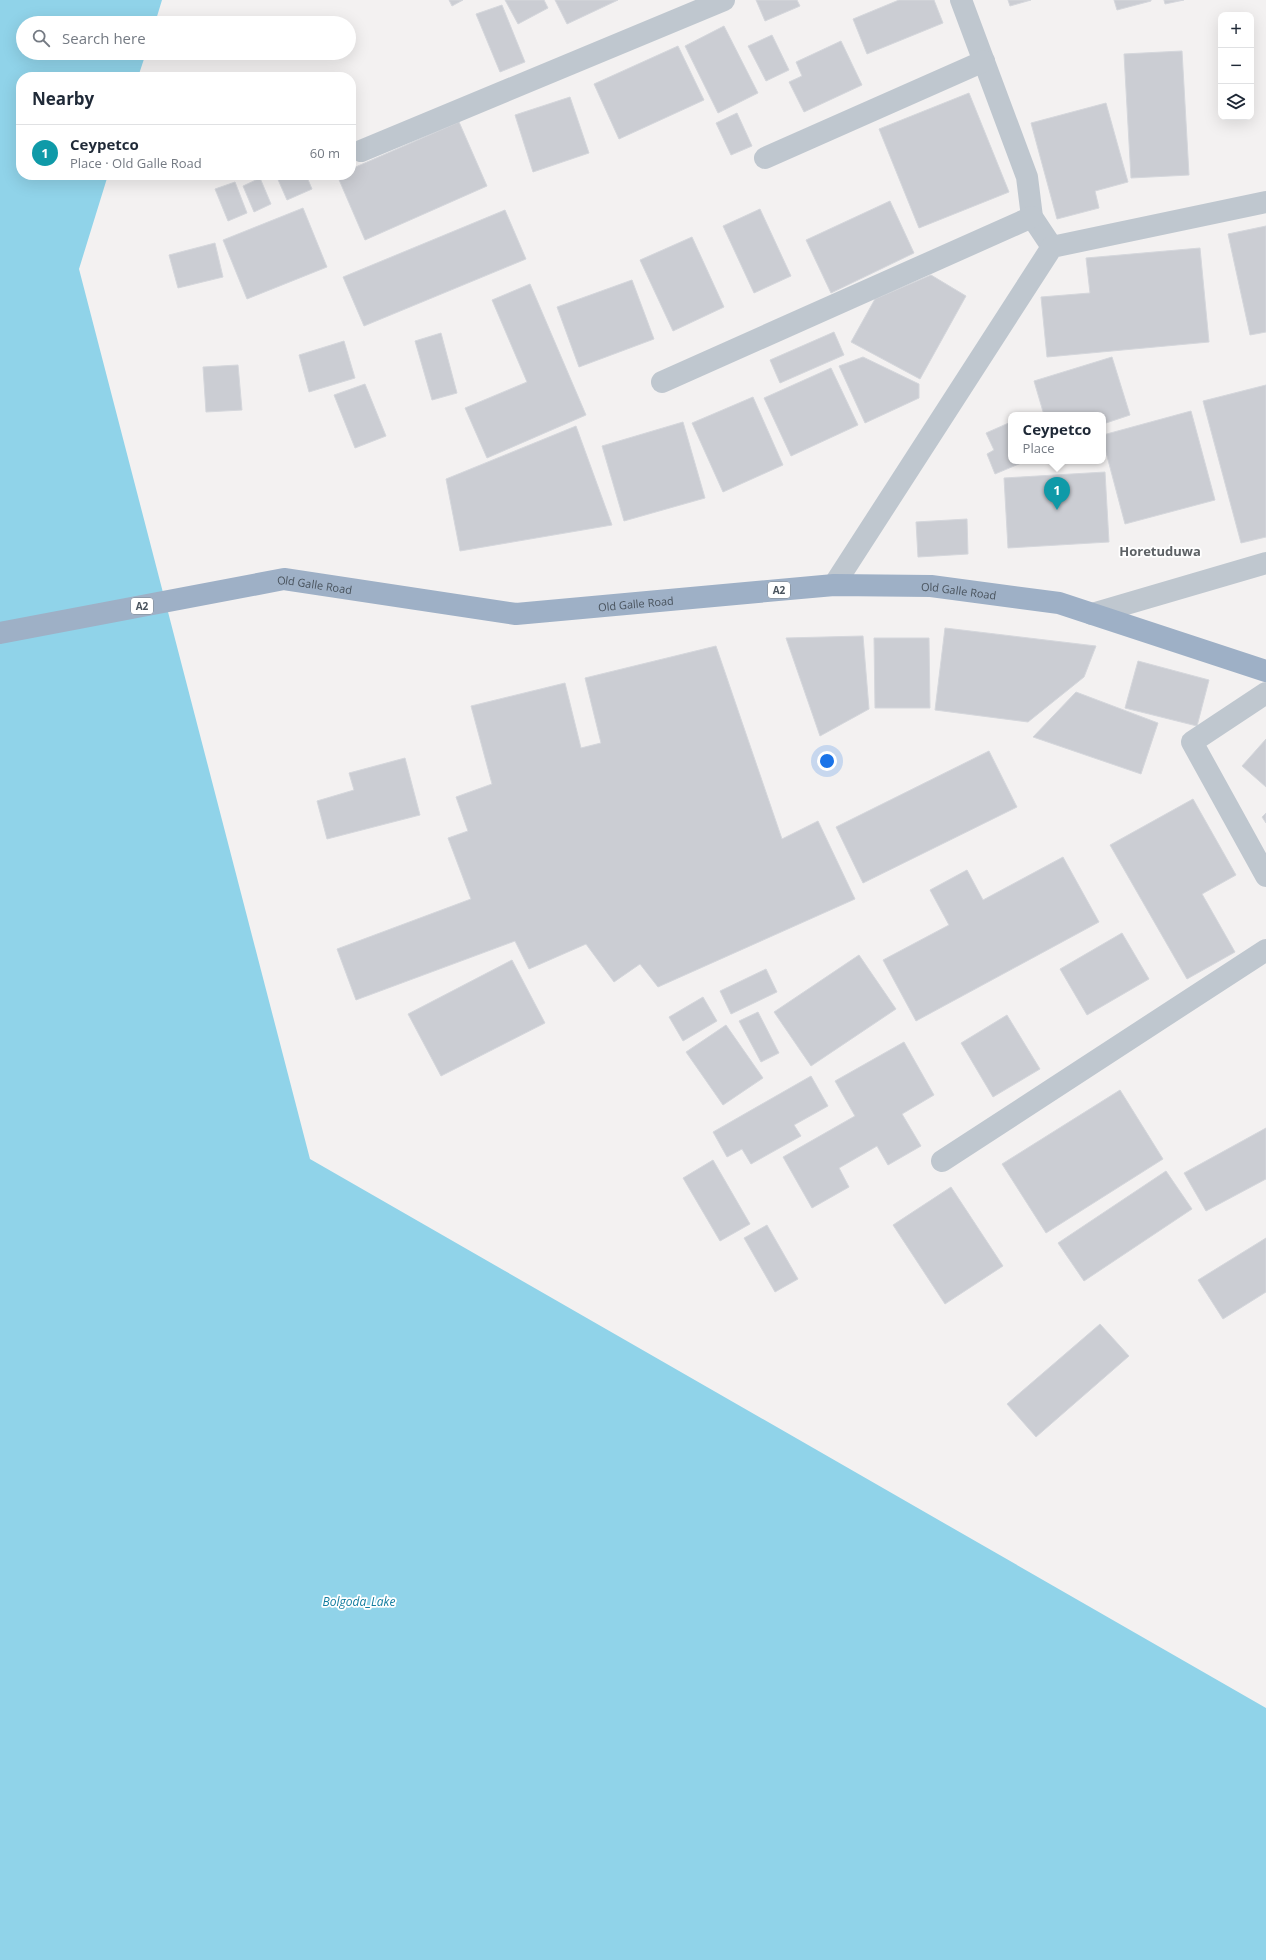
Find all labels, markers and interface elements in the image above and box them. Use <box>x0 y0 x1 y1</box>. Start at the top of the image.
map controls <box>1218 12 1254 120</box>
button: + <box>1218 12 1254 48</box>
search box <box>16 16 356 60</box>
icon: search <box>30 27 52 49</box>
text: Search here <box>62 28 146 48</box>
button: − <box>1218 48 1254 84</box>
button: layers <box>1218 84 1254 120</box>
text: Nearby <box>32 87 94 110</box>
text: Ceypetco <box>70 134 139 154</box>
text: 1 <box>41 144 49 162</box>
text: 60 m <box>310 144 340 162</box>
text: Place · Old Galle Road <box>70 154 202 172</box>
popup <box>1008 412 1106 464</box>
text: Ceypetco <box>1023 419 1091 439</box>
text: Place <box>1023 439 1054 457</box>
pin: 1 <box>1044 477 1070 510</box>
district label: Horetuduwa <box>1119 542 1201 560</box>
street label: Old Galle Road <box>276 571 353 597</box>
street label: Old Galle Road <box>921 578 997 602</box>
road number: A2 <box>768 582 790 598</box>
street label: Old Galle Road <box>597 592 674 614</box>
road number: A2 <box>131 598 153 614</box>
your location <box>817 751 837 771</box>
water label: Bolgoda_Lake <box>323 1593 395 1610</box>

